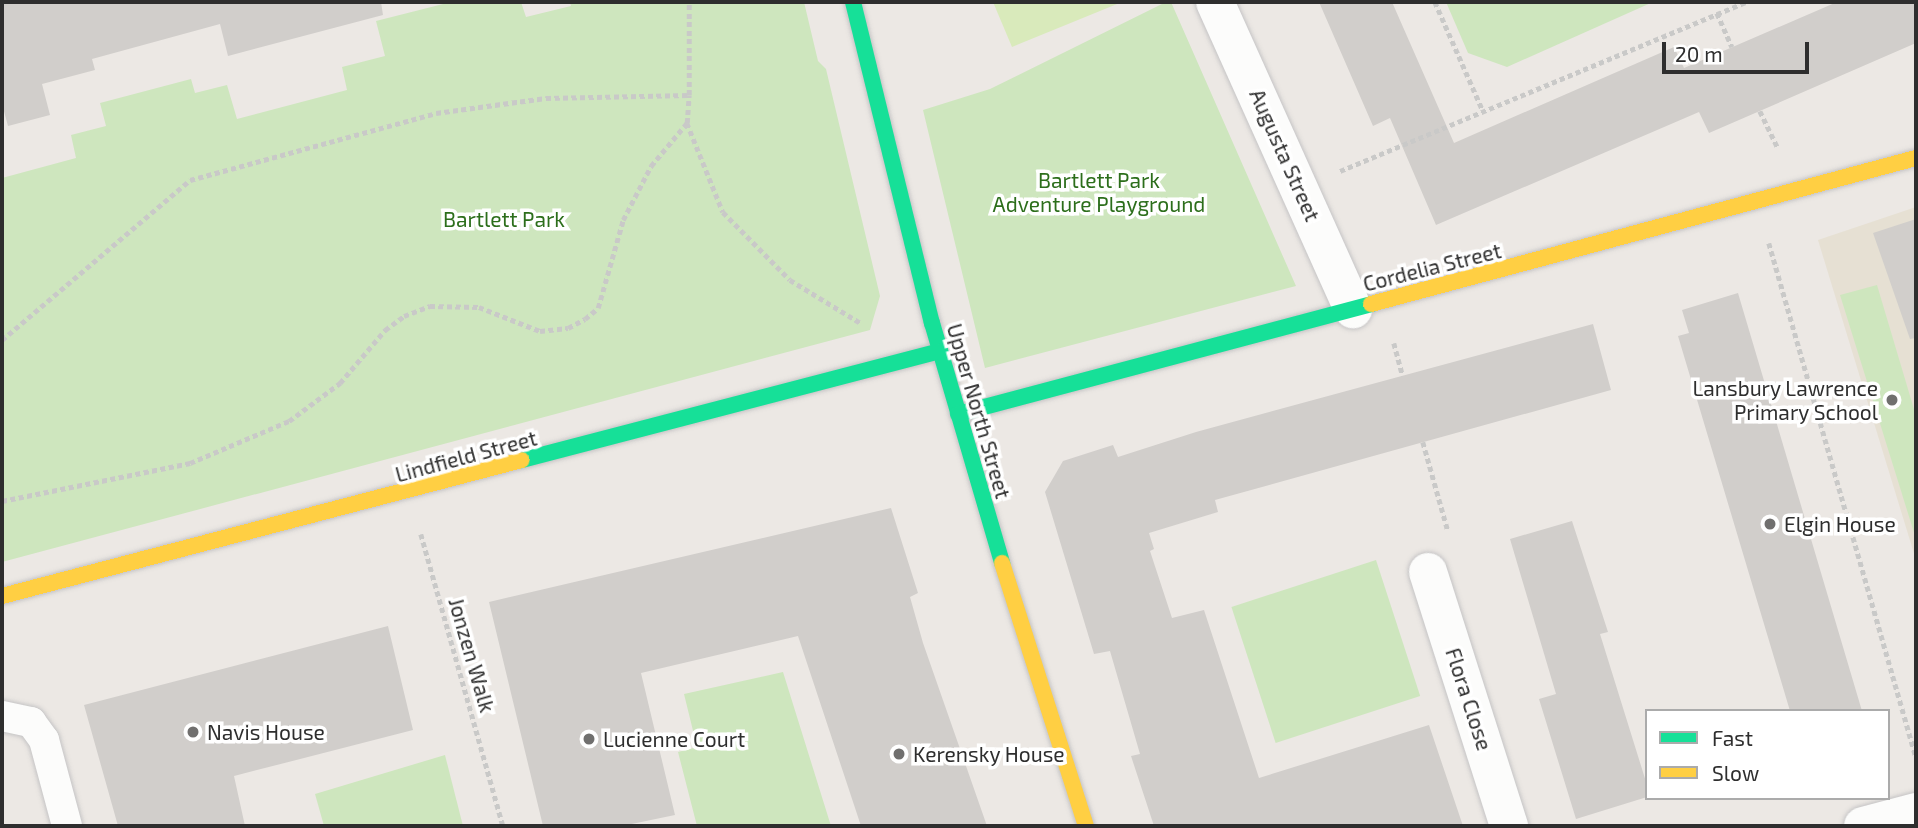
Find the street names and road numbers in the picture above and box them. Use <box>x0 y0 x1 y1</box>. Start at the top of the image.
street label: Augusta Street <box>1245 85 1325 225</box>
street label: Cordelia Street <box>1360 238 1504 296</box>
street label: Upper North Street <box>942 320 1016 502</box>
street label: Lindfield Street <box>392 425 540 487</box>
street label: Jonzen Walk <box>444 595 500 715</box>
street label: Flora Close <box>1441 645 1497 753</box>

